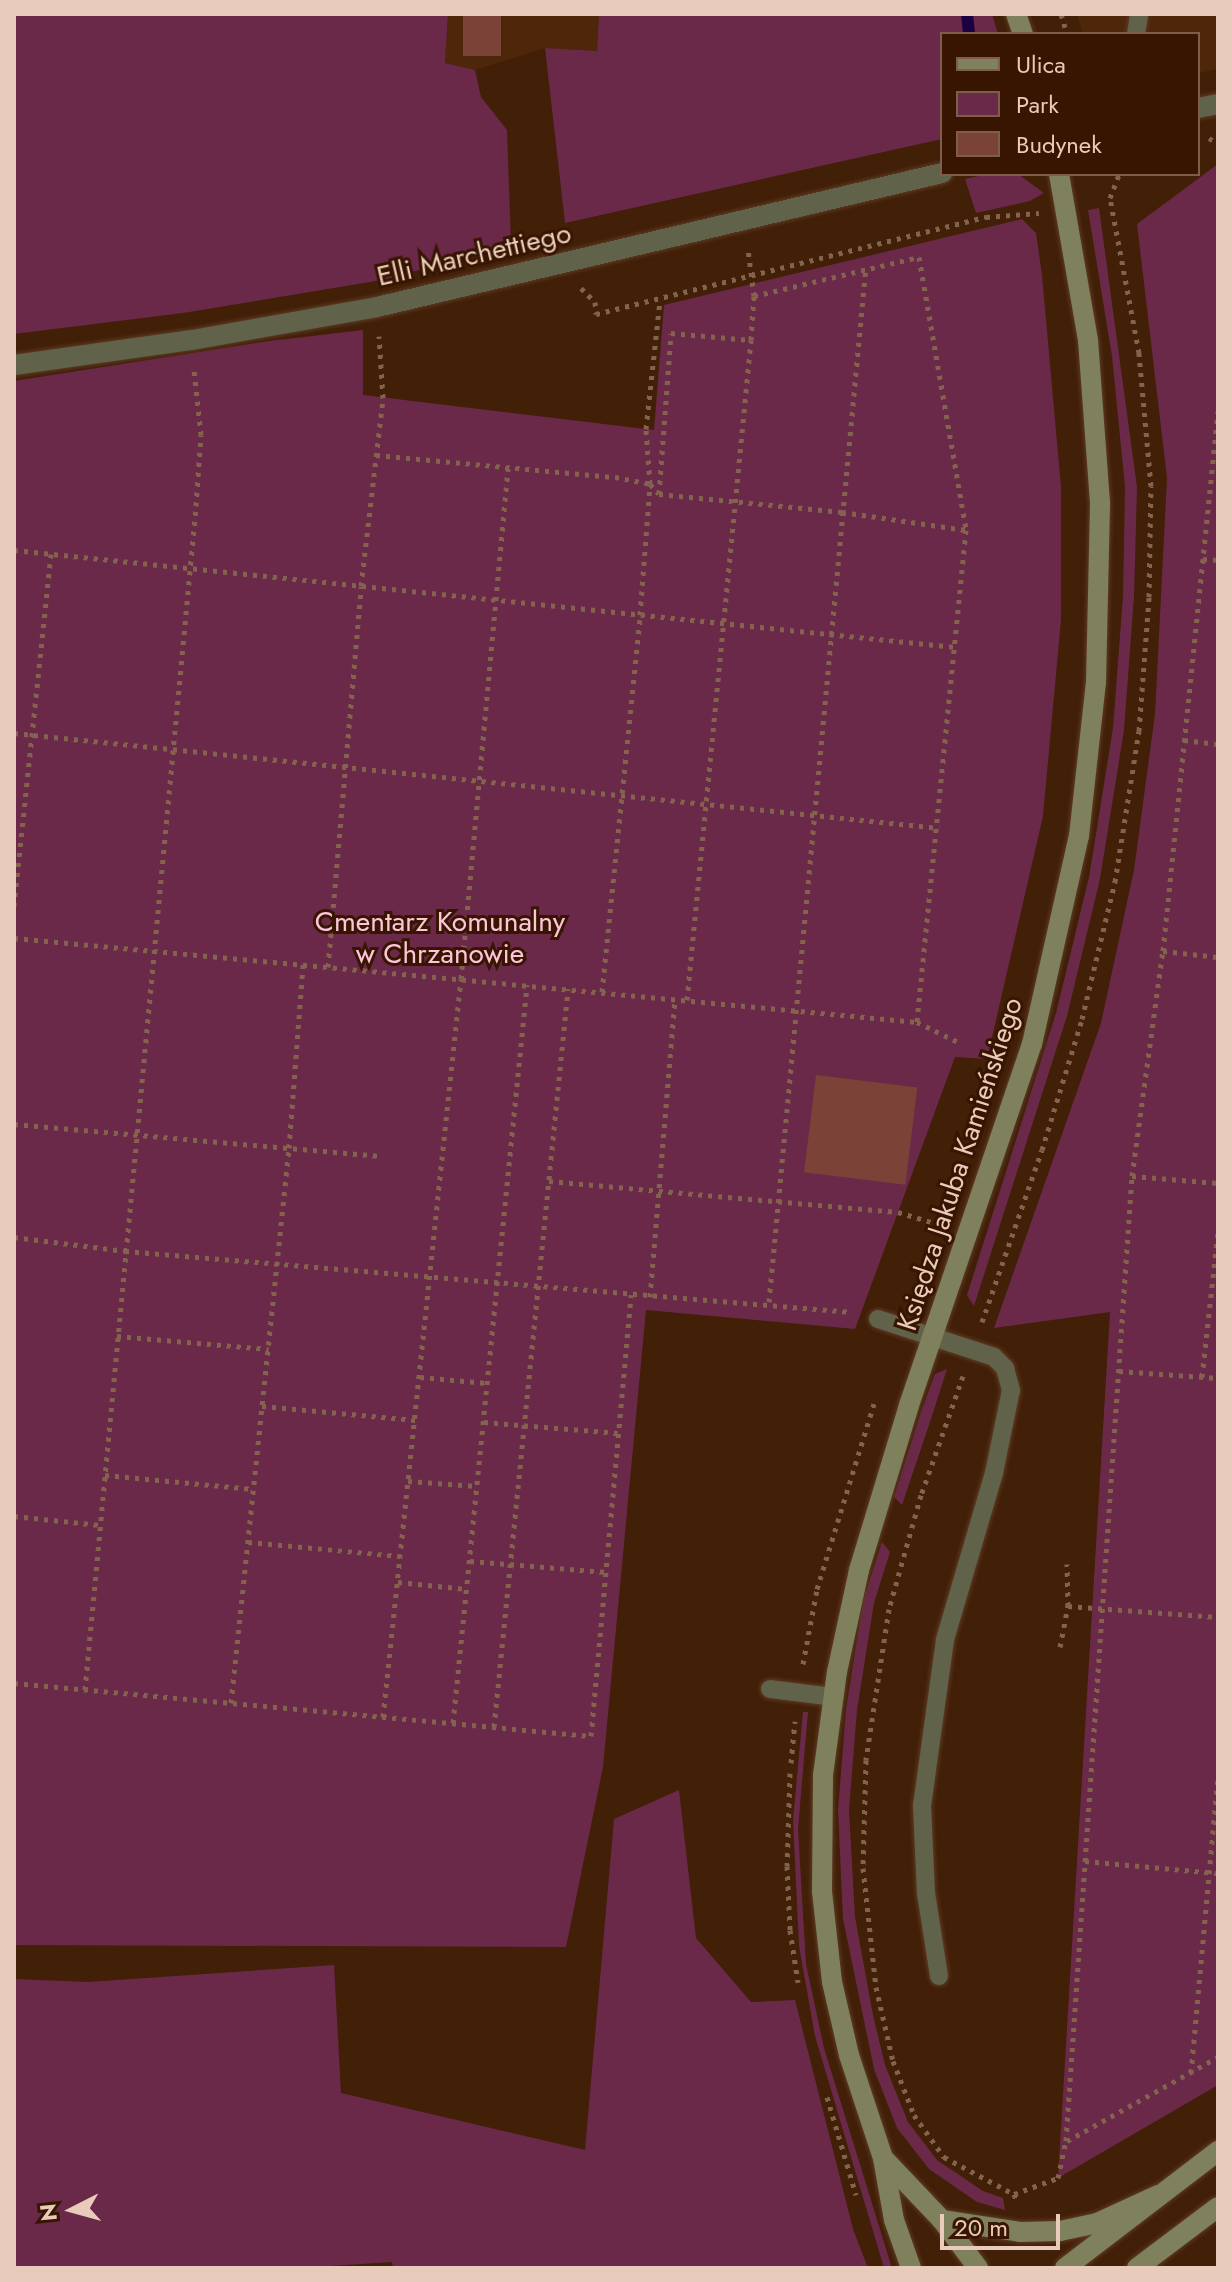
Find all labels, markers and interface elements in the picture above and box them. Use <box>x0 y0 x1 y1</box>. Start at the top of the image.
legend <box>940 32 1200 176</box>
text: Ulica <box>1016 47 1066 82</box>
text: Park <box>1016 87 1059 122</box>
text: Budynek <box>1016 127 1102 162</box>
street label: Elli Marchettiego <box>374 216 574 294</box>
park label: Cmentarz Komunalny w Chrzanowie <box>315 905 565 971</box>
street label: Księdza Jakuba Kamieńskiego <box>890 993 1030 1335</box>
north arrow <box>32 2170 112 2250</box>
scale bar <box>944 2198 1064 2248</box>
text: N <box>31 2202 65 2223</box>
text: 20 m <box>954 2210 1008 2245</box>

